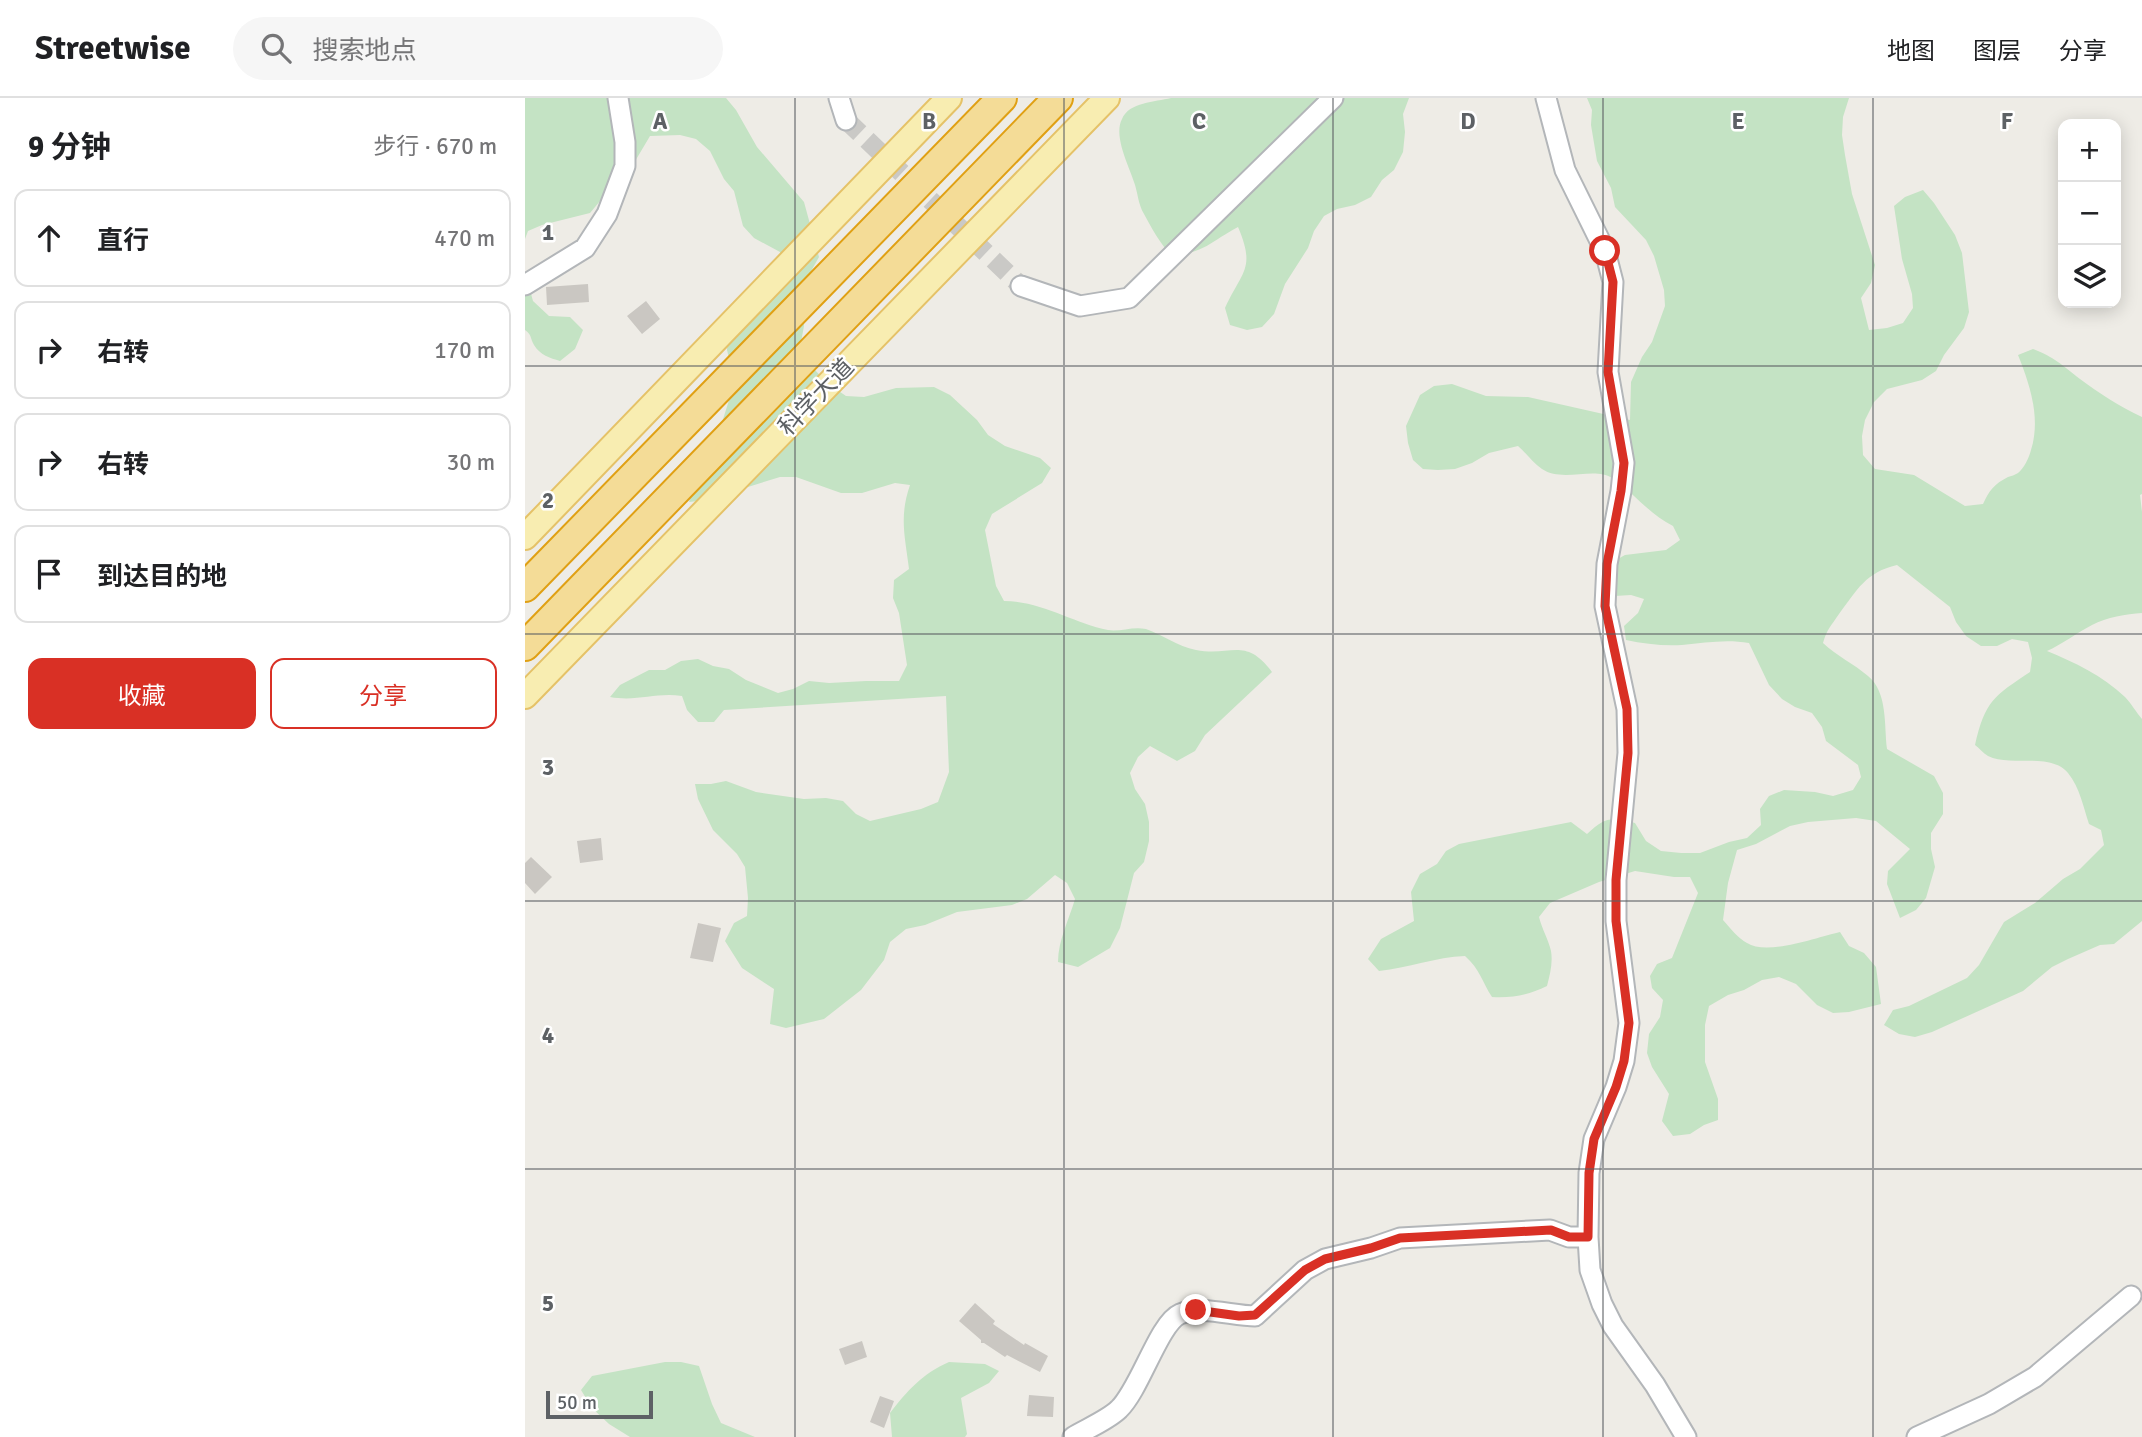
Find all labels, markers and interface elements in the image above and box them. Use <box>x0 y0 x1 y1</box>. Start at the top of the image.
search box <box>233 17 723 80</box>
text: Streetwise <box>35 28 191 69</box>
icon: search <box>257 29 295 67</box>
text: 搜索地点 <box>313 35 417 67</box>
text: 地图 <box>1887 36 1935 66</box>
text: 图层 <box>1973 36 2021 66</box>
text: 分享 <box>2059 36 2107 66</box>
text: A <box>653 107 668 136</box>
text: B <box>922 107 936 136</box>
text: C <box>1192 107 1206 136</box>
text: D <box>1460 107 1476 136</box>
text: E <box>1731 107 1745 136</box>
text: F <box>2001 107 2013 136</box>
map controls <box>2058 119 2121 308</box>
button: + <box>2058 119 2121 182</box>
text: 9 分钟 <box>28 129 111 166</box>
text: 步行 · 670 m <box>373 132 497 161</box>
button: − <box>2058 182 2121 245</box>
text: 1 <box>542 218 554 247</box>
icon: ahead <box>30 219 68 257</box>
text: 470 m <box>434 224 495 253</box>
text: 直行 <box>97 225 149 257</box>
route start <box>1589 235 1620 266</box>
button: layers <box>2058 245 2121 308</box>
icon: right <box>30 331 68 369</box>
text: 170 m <box>434 336 495 365</box>
text: 右转 <box>97 337 149 369</box>
street label: 科学大道 <box>772 352 860 442</box>
icon: right <box>30 443 68 481</box>
text: 30 m <box>447 448 495 477</box>
text: 右转 <box>97 449 149 481</box>
text: 2 <box>542 486 554 515</box>
icon: arrive <box>30 555 68 593</box>
text: 到达目的地 <box>97 561 227 593</box>
button: 收藏 <box>28 658 256 729</box>
button: 分享 <box>270 658 497 729</box>
text: 3 <box>542 753 554 782</box>
text: 4 <box>542 1021 554 1050</box>
text: 5 <box>542 1289 554 1318</box>
route end <box>1180 1294 1211 1325</box>
scale bar <box>546 1388 653 1420</box>
text: 50 m <box>557 1391 597 1415</box>

